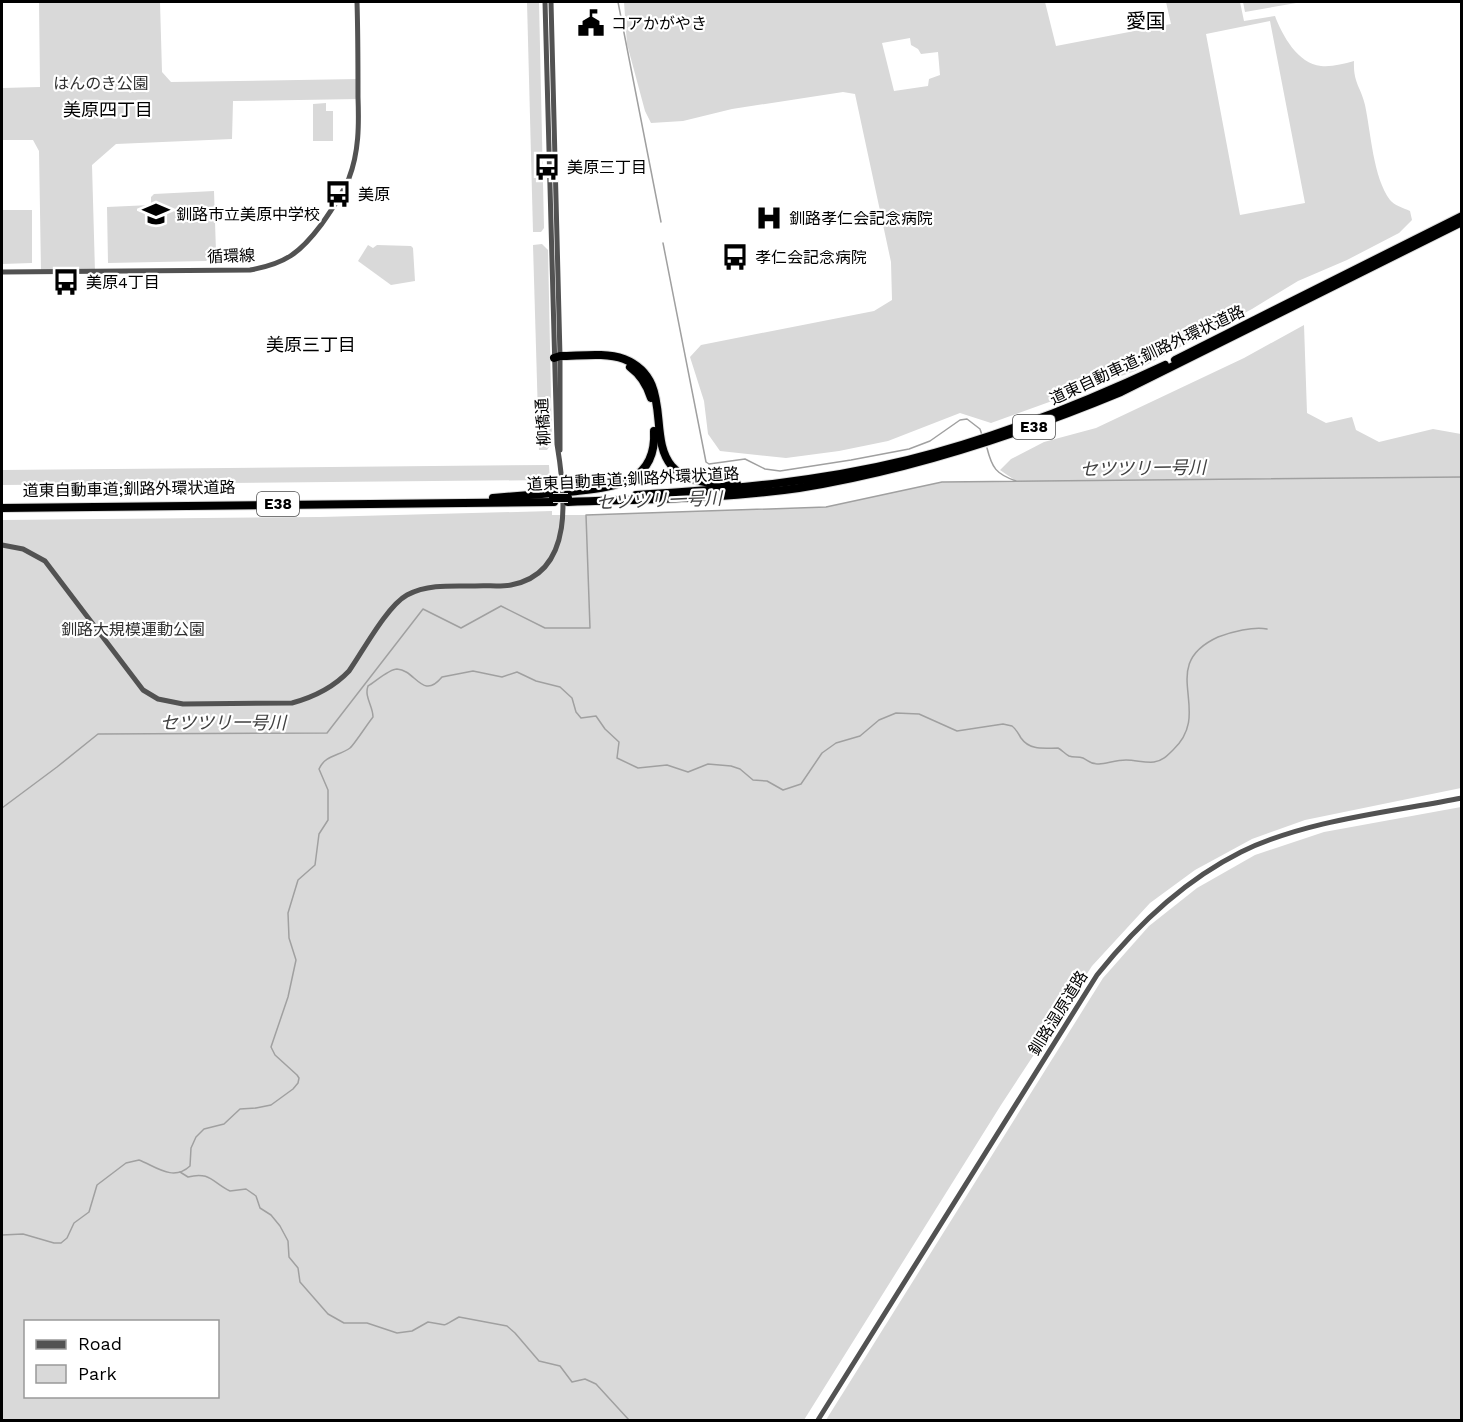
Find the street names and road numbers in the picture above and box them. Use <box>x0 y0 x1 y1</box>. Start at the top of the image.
street label: 循環線 <box>207 246 255 266</box>
street label: 道東自動車道;釧路外環状道路 <box>1047 301 1247 409</box>
street label: 柳橋通 <box>532 398 554 446</box>
road number: E38 <box>1013 415 1055 439</box>
street label: 道東自動車道;釧路外環状道路 <box>526 464 740 494</box>
street label: 道東自動車道;釧路外環状道路 <box>22 478 236 500</box>
road number: E38 <box>257 492 299 516</box>
street label: 釧路湿原道路 <box>1025 967 1091 1059</box>

